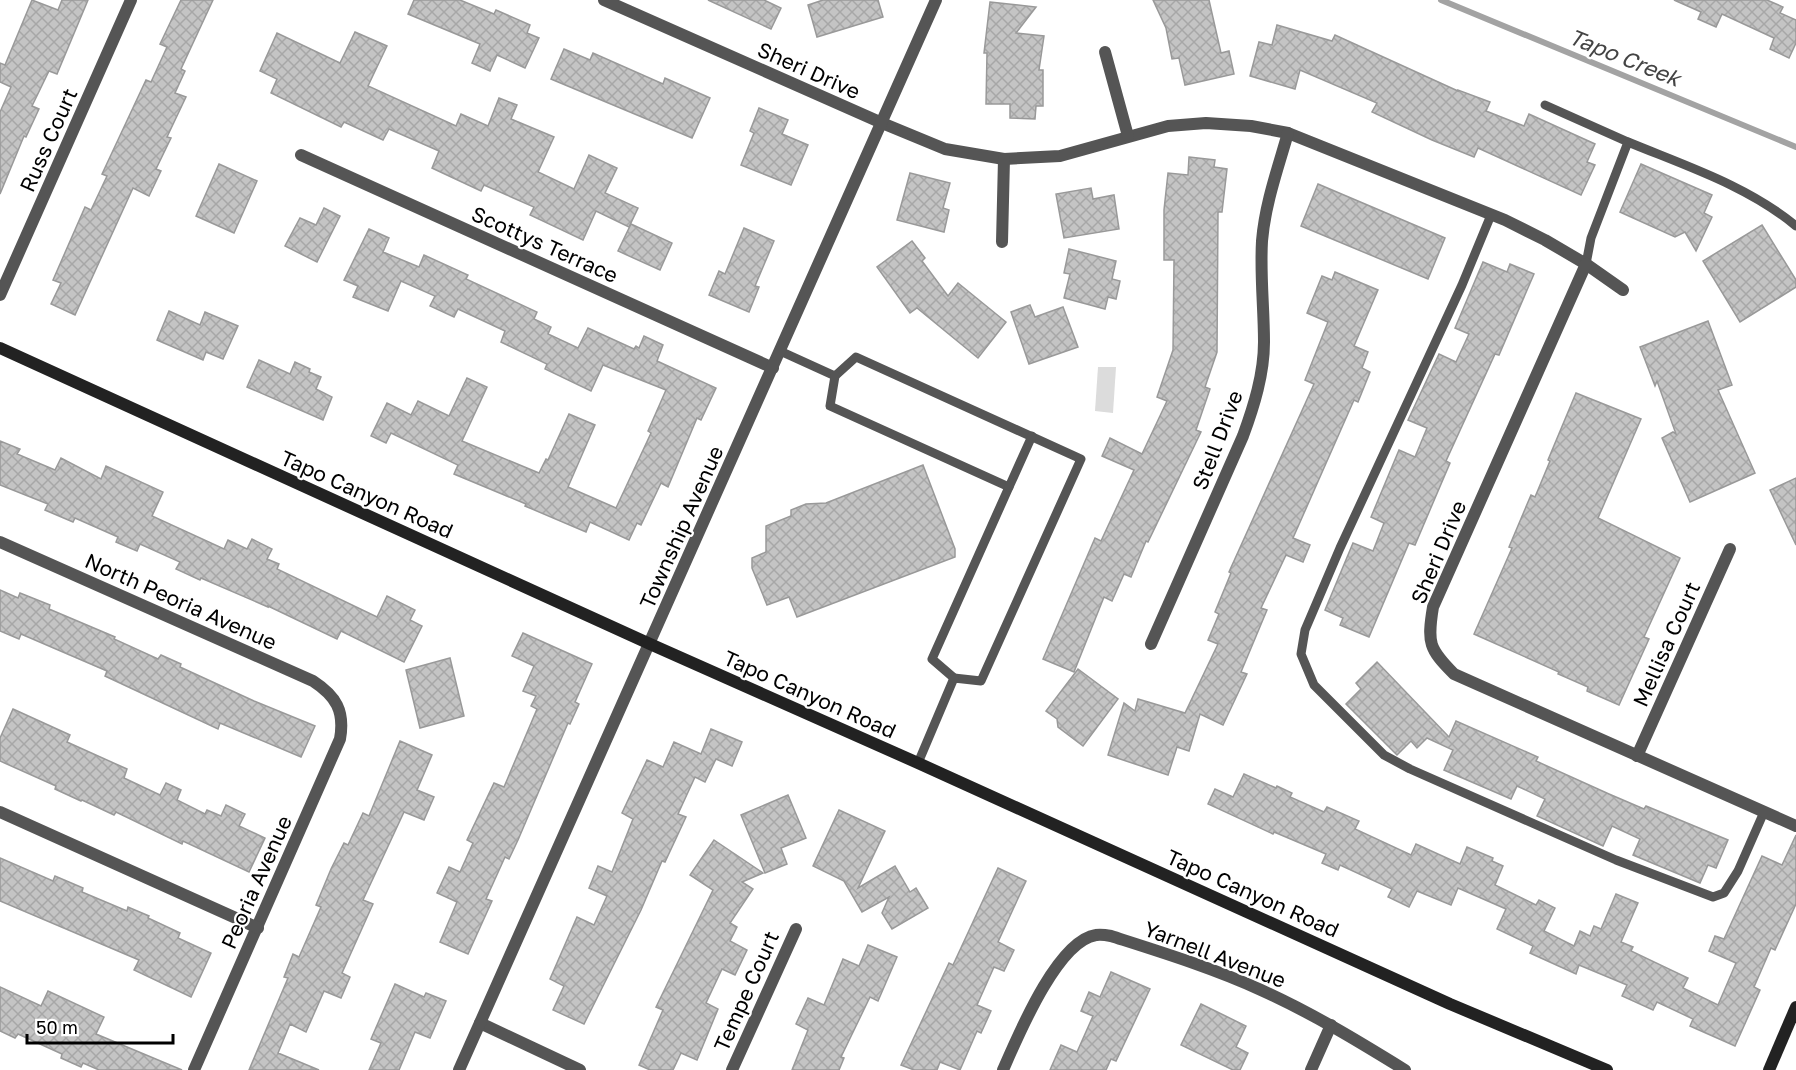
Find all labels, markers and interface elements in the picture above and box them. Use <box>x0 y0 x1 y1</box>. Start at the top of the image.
water label: Tapo Creek <box>1565 22 1687 93</box>
street label: Sheri Drive <box>754 36 864 104</box>
street label: Russ Court <box>14 84 82 196</box>
street label: Scottys Terrace <box>468 200 622 288</box>
street label: Stell Drive <box>1186 387 1248 493</box>
street label: Township Avenue <box>633 442 729 612</box>
street label: Tapo Canyon Road <box>277 444 457 544</box>
street label: Sheri Drive <box>1405 496 1471 608</box>
street label: North Peoria Avenue <box>81 547 281 655</box>
street label: Mellisa Court <box>1627 577 1705 711</box>
street label: Tapo Canyon Road <box>720 644 900 744</box>
street label: Peoria Avenue <box>215 811 297 953</box>
street label: Tapo Canyon Road <box>1163 843 1343 943</box>
street label: Yarnell Avenue <box>1140 915 1290 993</box>
street label: Tempe Court <box>708 927 784 1055</box>
scale bar <box>27 1007 172 1045</box>
text: 50 m <box>36 1016 78 1038</box>

